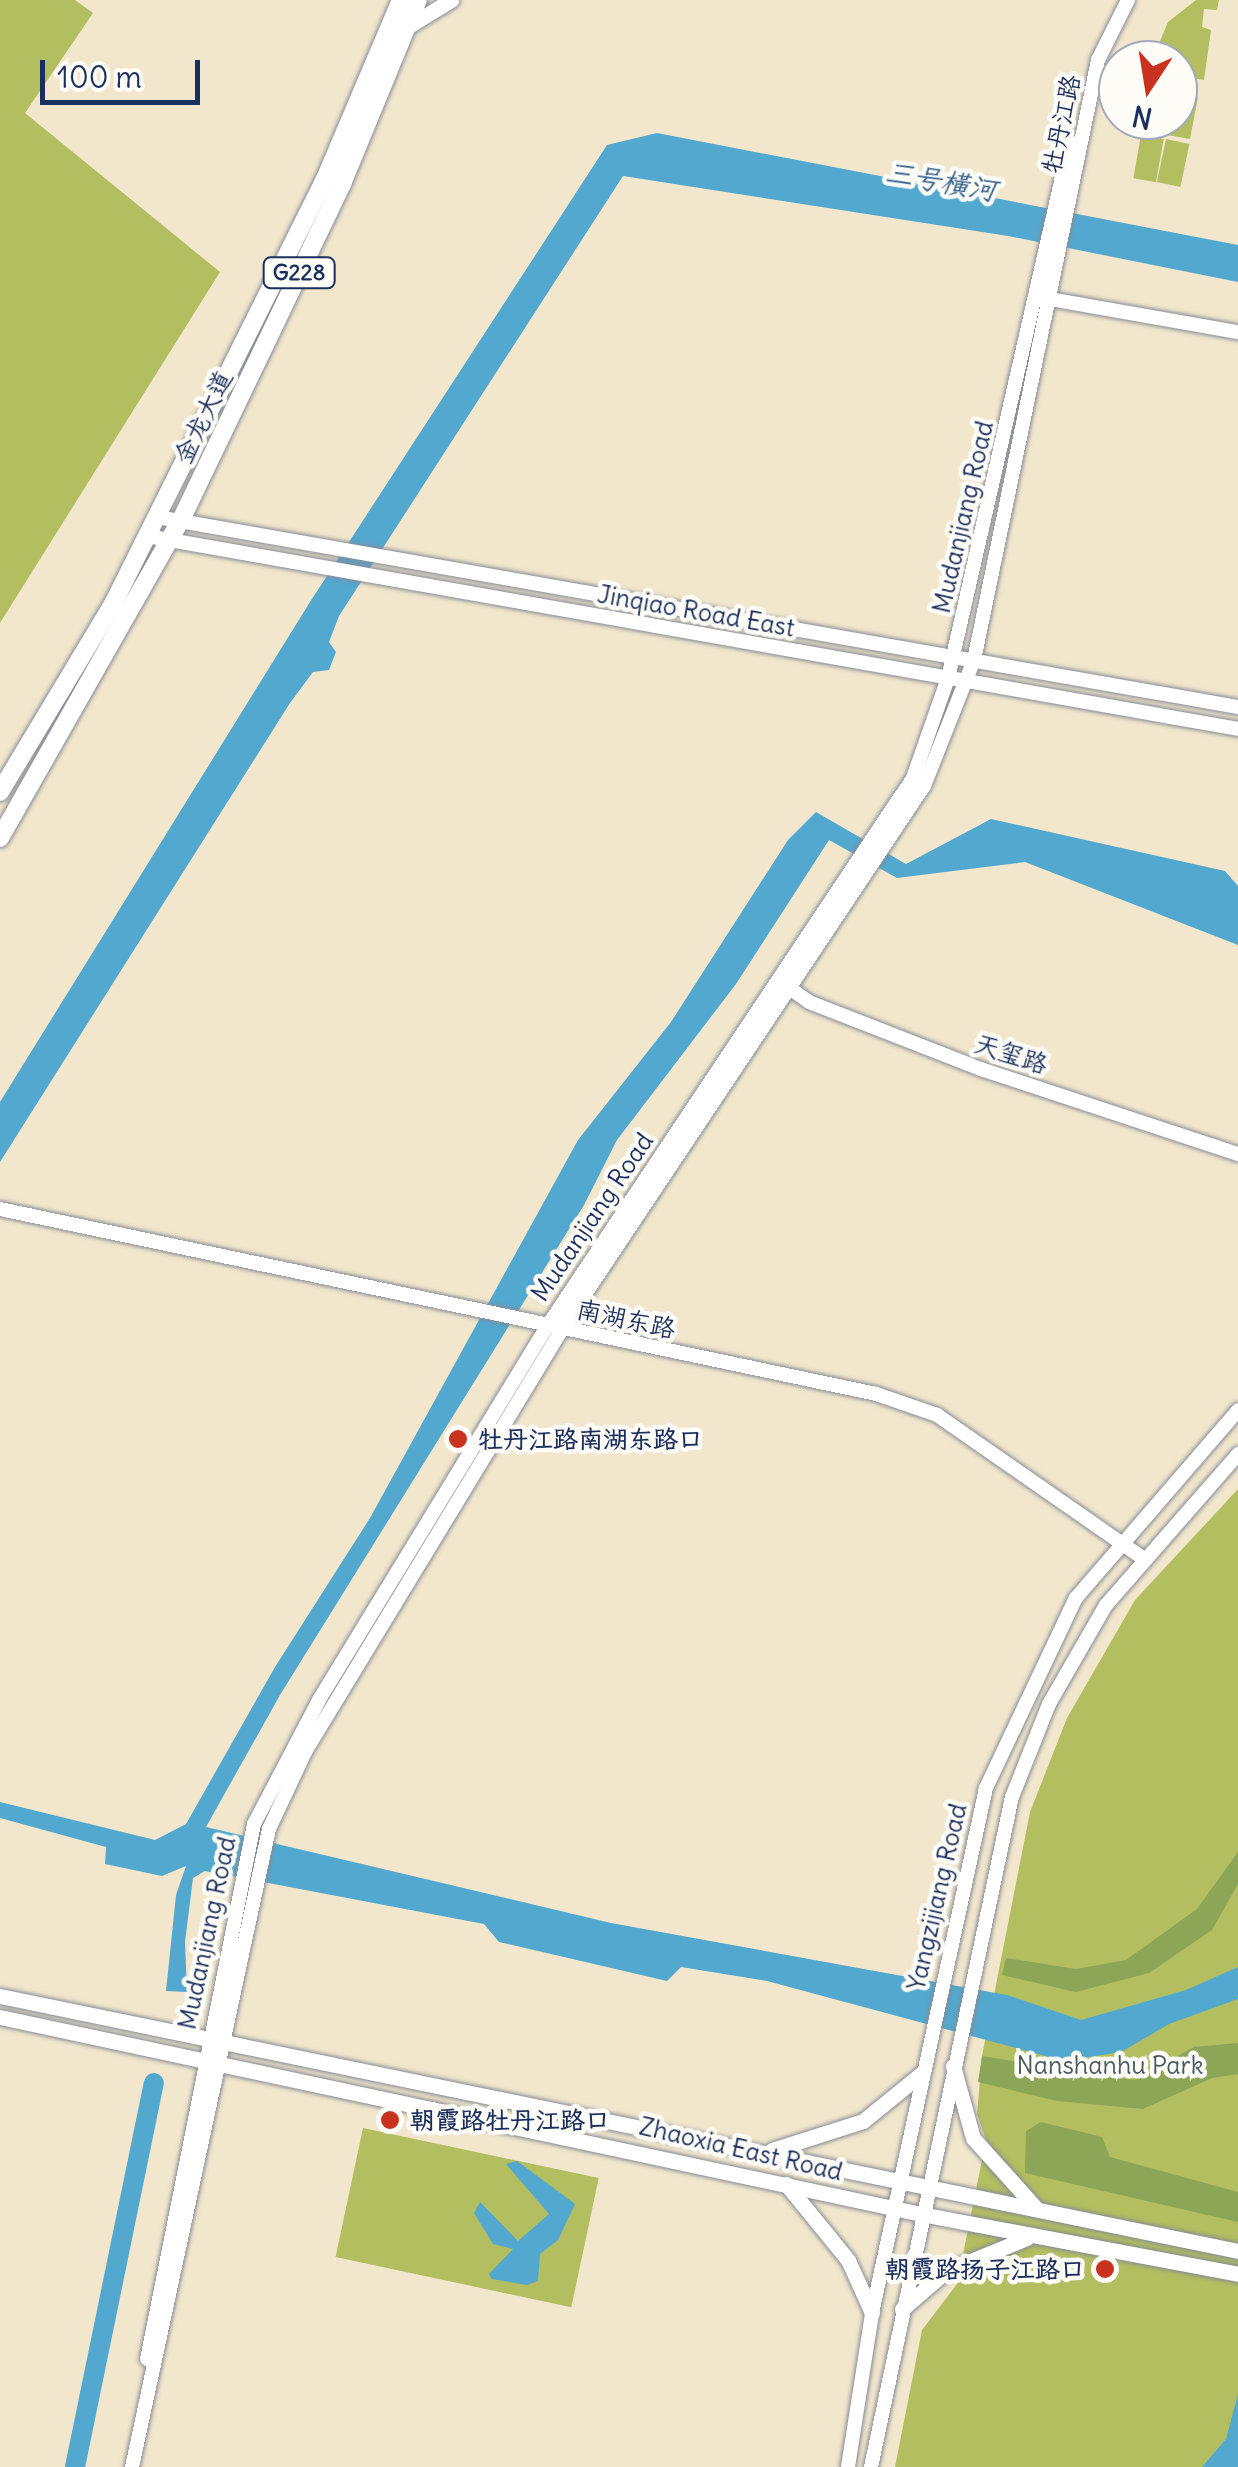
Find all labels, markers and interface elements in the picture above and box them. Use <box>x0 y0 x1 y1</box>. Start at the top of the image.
scale bar <box>45 40 205 102</box>
north arrow <box>1098 40 1198 140</box>
text: 100 m <box>57 58 142 96</box>
street label: 牡丹江路 <box>1036 72 1086 176</box>
text: N <box>1129 98 1155 137</box>
water label: 三号横河 <box>883 155 999 207</box>
road number: G228 <box>262 256 336 290</box>
street label: 金龙大道 <box>168 365 238 469</box>
street label: Mudanjiang Road <box>926 418 1000 616</box>
street label: Jinqiao Road East <box>595 579 797 643</box>
street label: 天玺路 <box>971 1028 1051 1080</box>
street label: Mudanjiang Road <box>525 1127 659 1307</box>
street label: 南湖东路 <box>574 1294 678 1344</box>
place label: 牡丹江路南湖东路口 <box>478 1424 703 1454</box>
marker: 牡丹江路南湖东路口 <box>447 1428 469 1450</box>
street label: Yangzijiang Road <box>901 1801 973 1993</box>
street label: Mudanjiang Road <box>172 1834 242 2032</box>
park label: Nanshanhu Park <box>1017 2050 1203 2080</box>
place label: 朝霞路牡丹江路口 <box>410 2105 610 2135</box>
marker: 朝霞路牡丹江路口 <box>379 2109 401 2131</box>
street label: Zhaoxia East Road <box>637 2111 845 2187</box>
place label: 朝霞路扬子江路口 <box>885 2254 1085 2284</box>
marker: 朝霞路扬子江路口 <box>1094 2258 1116 2280</box>

